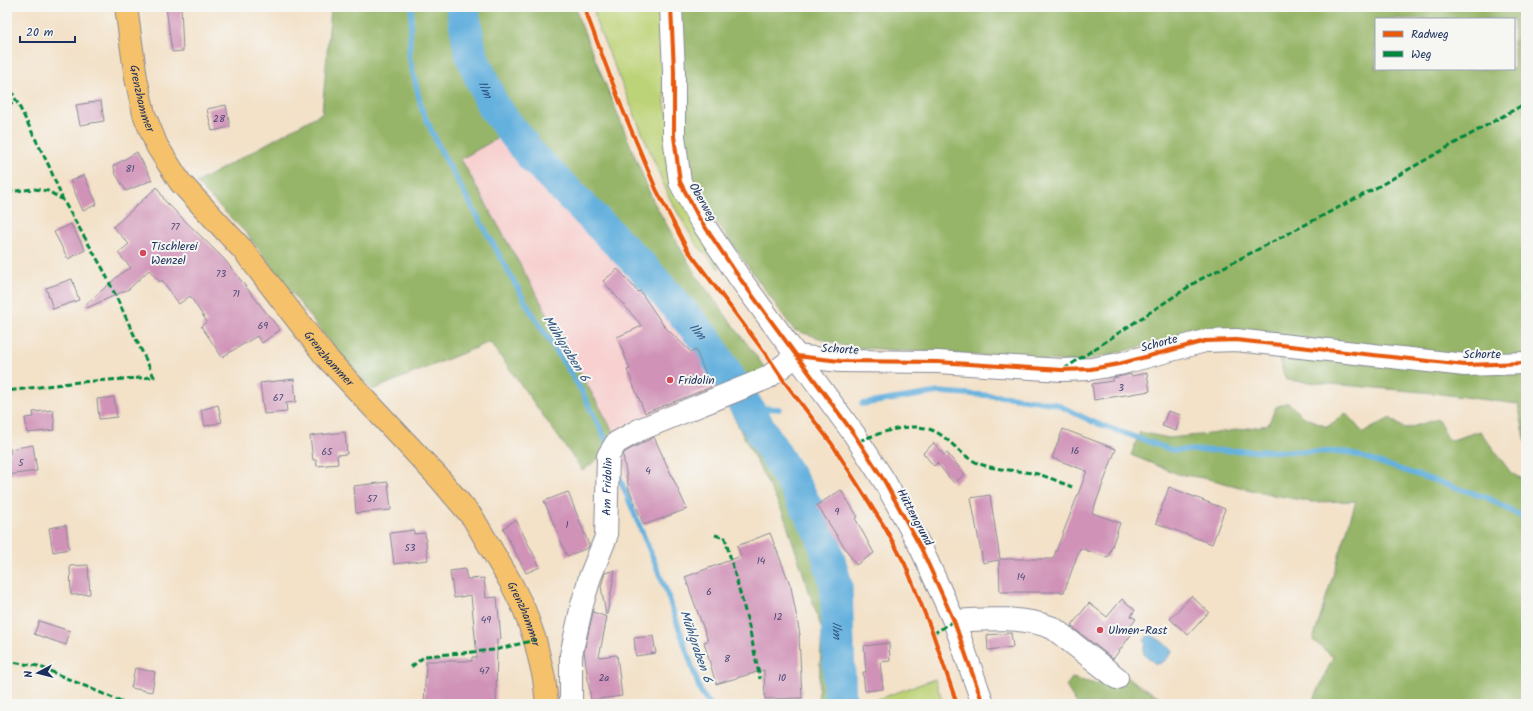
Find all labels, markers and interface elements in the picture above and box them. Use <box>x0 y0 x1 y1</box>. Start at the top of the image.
scale bar <box>20 18 75 44</box>
legend <box>1375 18 1515 70</box>
text: 20 m <box>26 23 54 42</box>
text: Radweg <box>1411 25 1449 44</box>
text: Weg <box>1411 45 1432 64</box>
street label: Grenzhammer <box>124 64 160 136</box>
water label: Ilm <box>471 78 498 103</box>
house number: 28 <box>213 111 226 127</box>
house number: 81 <box>125 161 135 177</box>
street label: Oberweg <box>684 179 721 226</box>
house number: 77 <box>170 219 180 235</box>
place label: Tischlerei Wenzel <box>151 237 199 270</box>
marker: Tischlerei Wenzel <box>138 248 148 258</box>
house number: 73 <box>216 266 226 282</box>
house number: 71 <box>232 286 240 302</box>
water label: Mühlgraben 6 <box>537 311 596 388</box>
house number: 69 <box>258 318 268 334</box>
water label: Ilm <box>683 318 712 347</box>
street label: Grenzhammer <box>299 327 359 392</box>
street label: Schorte <box>1139 329 1180 358</box>
street label: Schorte <box>821 339 860 360</box>
street label: Schorte <box>1463 345 1501 364</box>
place label: Fridolin <box>678 371 715 390</box>
marker: Fridolin <box>665 375 675 385</box>
house number: 3 <box>1118 380 1124 396</box>
house number: 67 <box>273 390 283 406</box>
house number: 16 <box>1071 443 1079 459</box>
house number: 65 <box>322 444 333 460</box>
house number: 5 <box>18 455 24 471</box>
street label: Am Fridolin <box>598 457 618 516</box>
house number: 4 <box>645 463 651 479</box>
street label: Hüttengrund <box>891 485 938 550</box>
house number: 57 <box>367 491 377 507</box>
house number: 9 <box>835 504 840 520</box>
house number: 1 <box>565 517 569 533</box>
house number: 53 <box>404 540 416 556</box>
house number: 14 <box>757 553 766 569</box>
house number: 14 <box>1017 569 1026 585</box>
street label: Grenzhammer <box>502 578 545 649</box>
house number: 6 <box>706 584 712 600</box>
water label: Mühlgraben 6 <box>673 607 718 687</box>
house number: 12 <box>774 609 783 625</box>
house number: 49 <box>481 612 491 628</box>
water label: Ilm <box>825 621 847 641</box>
place label: Ulmen-Rast <box>1108 621 1168 640</box>
marker: Ulmen-Rast <box>1095 625 1105 635</box>
house number: 8 <box>724 651 731 667</box>
north arrow <box>18 653 58 693</box>
house number: 47 <box>479 663 489 679</box>
text: N <box>20 670 38 679</box>
house number: 2a <box>599 670 610 686</box>
house number: 10 <box>778 670 786 686</box>

